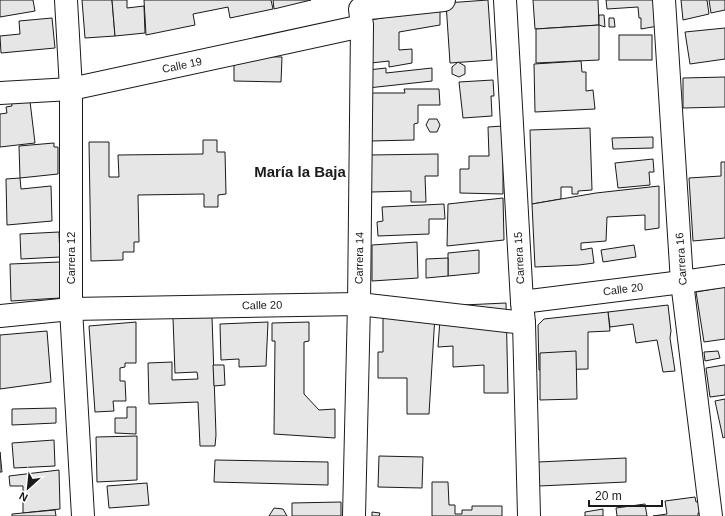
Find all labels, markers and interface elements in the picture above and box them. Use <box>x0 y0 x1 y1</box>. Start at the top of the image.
street label: Calle 19 <box>161 55 203 75</box>
district label: María la Baja <box>254 163 347 180</box>
street label: Carrera 15 <box>512 231 526 285</box>
street label: Carrera 12 <box>65 232 77 284</box>
street label: Carrera 14 <box>353 232 365 284</box>
street label: Carrera 16 <box>673 232 689 286</box>
street label: Calle 20 <box>602 281 644 297</box>
street label: Calle 20 <box>242 299 282 311</box>
north arrow <box>8 468 48 508</box>
scale bar <box>589 482 662 508</box>
text: 20 m <box>595 489 622 503</box>
text: N <box>17 490 30 504</box>

